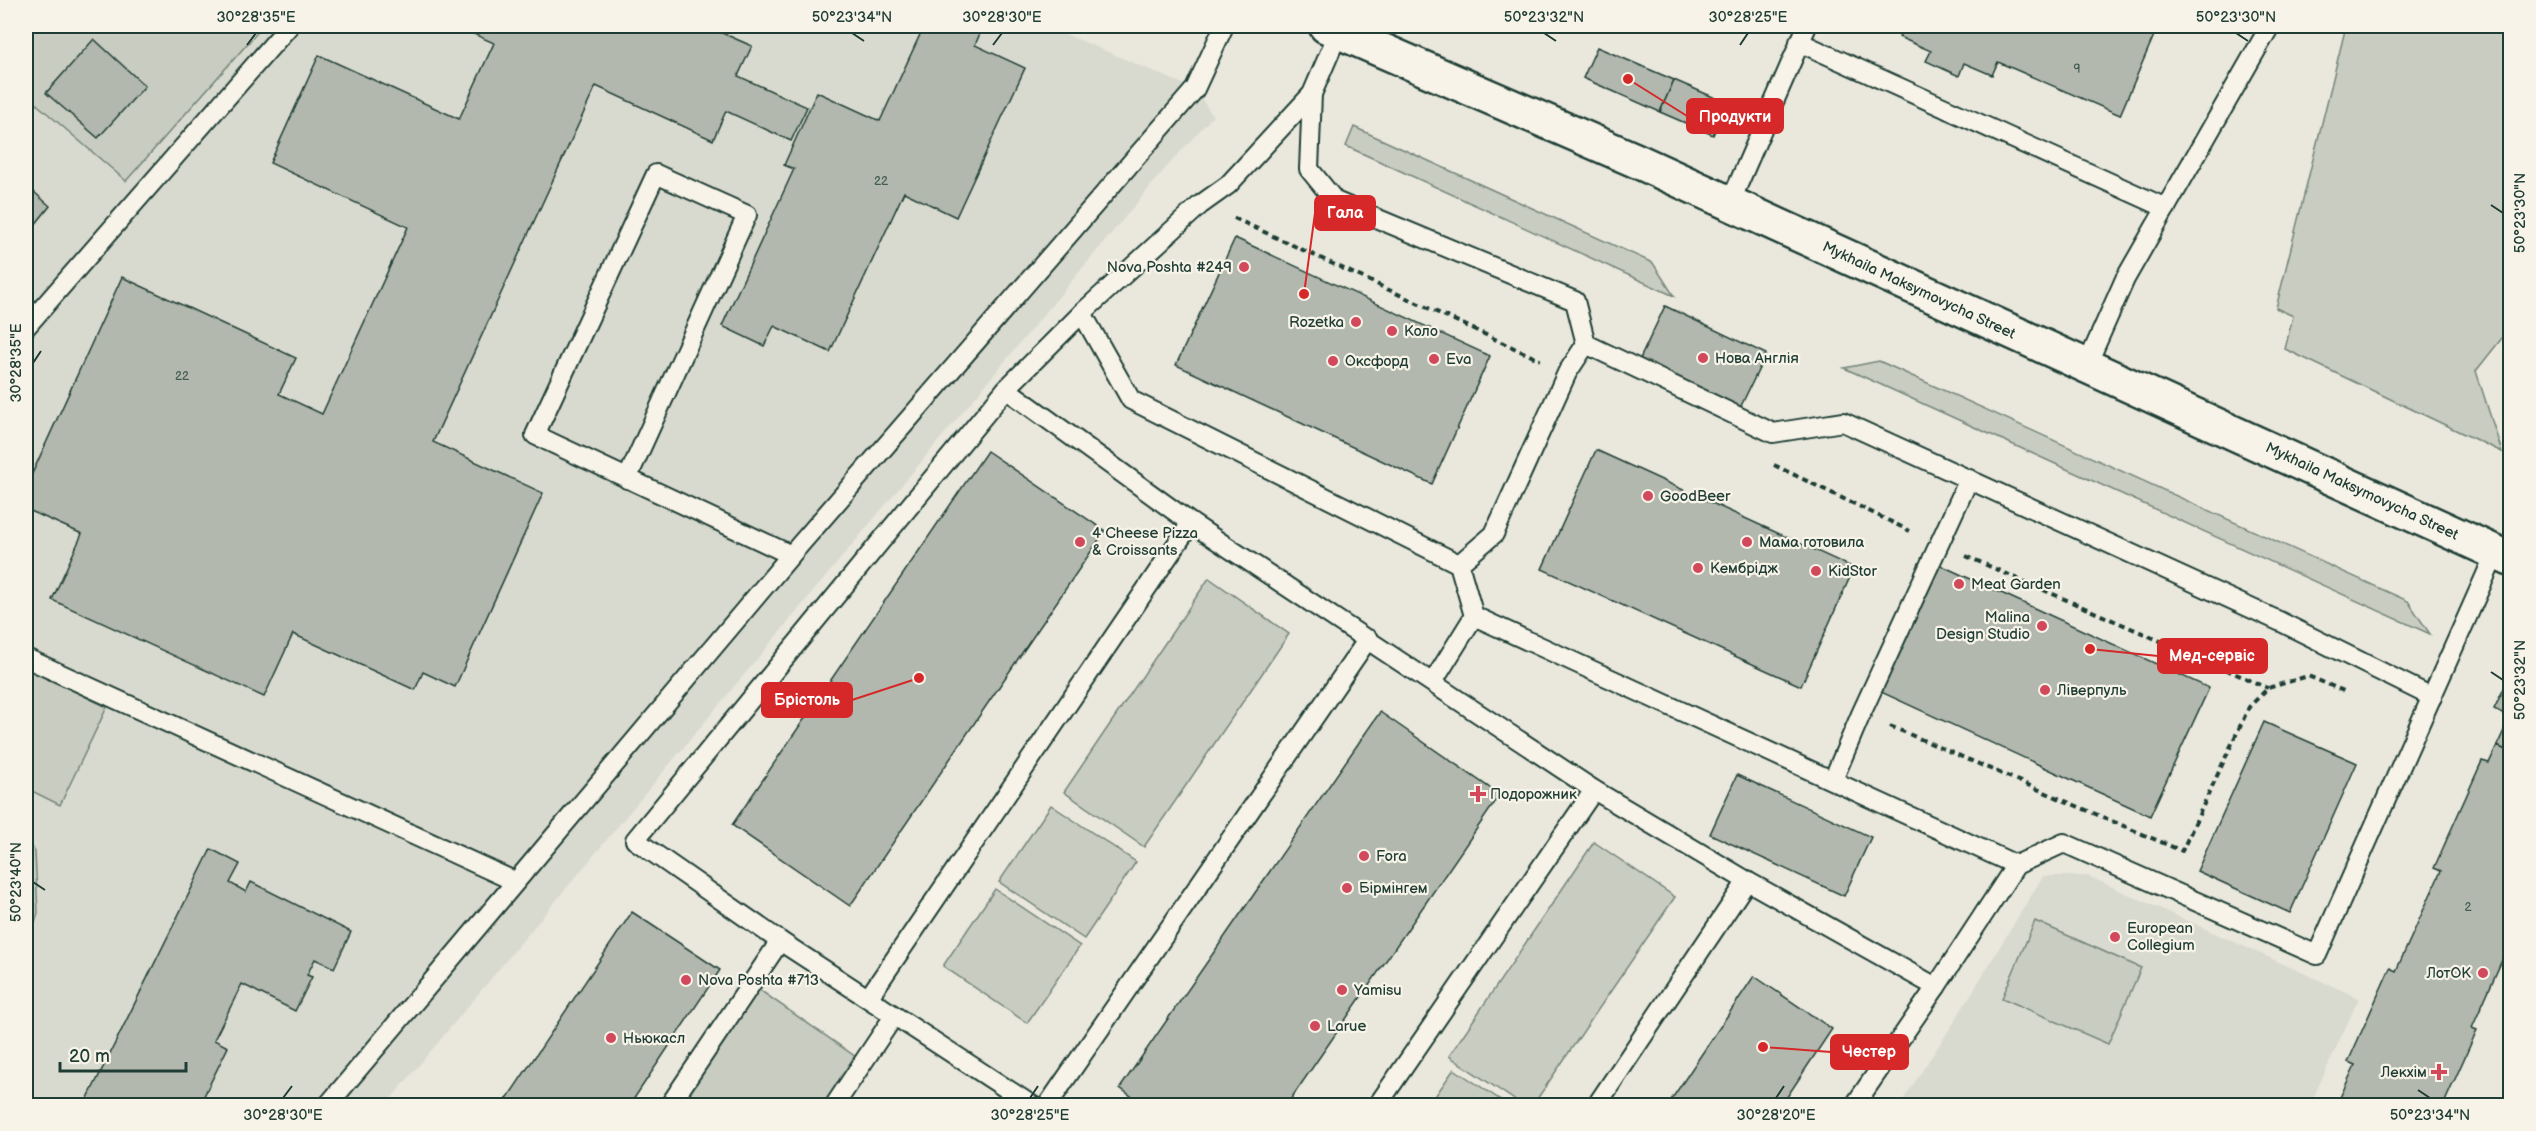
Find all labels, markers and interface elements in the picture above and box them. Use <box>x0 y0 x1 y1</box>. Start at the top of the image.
text: 30°28'35"E <box>216 8 296 27</box>
text: 50°23'34"N <box>812 8 892 27</box>
text: 30°28'30"E <box>962 8 1042 27</box>
text: 50°23'32"N <box>1504 8 1584 27</box>
text: 30°28'25"E <box>1709 8 1788 27</box>
text: 50°23'30"N <box>2196 8 2276 27</box>
house number: 9 <box>2074 62 2081 77</box>
callout: Продукти <box>1687 99 1783 133</box>
text: Продукти <box>1699 108 1771 127</box>
text: 50°23'30"N <box>2511 173 2530 253</box>
house number: 22 <box>874 174 888 189</box>
callout: Гала <box>1315 196 1375 230</box>
text: Гала <box>1327 204 1364 223</box>
street label: Mykhaila Maksymovycha Street <box>1819 237 2019 344</box>
place label: Nova Poshta #249 <box>1107 258 1232 277</box>
marker: Nova Poshta #249 <box>1237 260 1251 274</box>
place label: Rozetka <box>1289 313 1344 332</box>
marker: Rozetka <box>1349 315 1363 329</box>
place label: Коло <box>1404 322 1438 341</box>
text: 30°28'35"E <box>7 323 26 403</box>
marker: Коло <box>1385 324 1399 338</box>
place label: Нова Англія <box>1715 349 1799 368</box>
place label: Eva <box>1446 350 1471 369</box>
marker: Нова Англія <box>1696 351 1710 365</box>
place label: Оксфорд <box>1345 352 1408 371</box>
marker: Eva <box>1427 352 1441 366</box>
marker: Оксфорд <box>1326 354 1340 368</box>
house number: 22 <box>175 369 189 384</box>
street label: Mykhaila Maksymovycha Street <box>2262 438 2462 545</box>
place label: GoodBeer <box>1660 487 1731 506</box>
marker: GoodBeer <box>1641 489 1655 503</box>
place label: 4 Cheese Pizza & Croissants <box>1092 524 1198 560</box>
place label: Мама готовила <box>1759 533 1864 552</box>
marker: 4 Cheese Pizza & Croissants <box>1073 535 1087 549</box>
marker: Мама готовила <box>1740 535 1754 549</box>
place label: Кембрідж <box>1710 559 1778 578</box>
marker: Кембрідж <box>1691 561 1705 575</box>
place label: KidStor <box>1828 562 1878 581</box>
marker: KidStor <box>1809 564 1823 578</box>
place label: Meat Garden <box>1971 575 2061 594</box>
marker: Meat Garden <box>1952 577 1966 591</box>
place label: Malina Design Studio <box>1936 608 2030 644</box>
marker: Malina Design Studio <box>2035 619 2049 633</box>
callout: Мед-сервіс <box>2158 639 2267 673</box>
text: 50°23'32"N <box>2511 640 2530 720</box>
text: Мед-сервіс <box>2169 647 2255 666</box>
place label: Ліверпуль <box>2056 681 2127 700</box>
callout: Брістоль <box>762 683 852 717</box>
marker: Ліверпуль <box>2038 683 2052 697</box>
text: Брістоль <box>774 691 841 710</box>
place label: Подорожник <box>1490 785 1577 804</box>
marker: Подорожник <box>1471 787 1485 801</box>
text: 50°23'40"N <box>7 842 26 922</box>
place label: Fora <box>1376 847 1407 866</box>
marker: Fora <box>1357 849 1371 863</box>
place label: Бірмінгем <box>1359 879 1428 898</box>
marker: Бірмінгем <box>1340 881 1354 895</box>
house number: 2 <box>2464 900 2472 915</box>
place label: European Collegium <box>2127 919 2195 955</box>
marker: European Collegium <box>2108 930 2122 944</box>
place label: ЛотОК <box>2425 964 2471 983</box>
marker: ЛотОК <box>2476 966 2490 980</box>
place label: Nova Poshta #713 <box>698 971 819 990</box>
marker: Nova Poshta #713 <box>679 973 693 987</box>
place label: Yamisu <box>1353 981 1402 1000</box>
marker: Yamisu <box>1335 983 1349 997</box>
place label: Larue <box>1327 1017 1366 1036</box>
marker: Larue <box>1308 1019 1322 1033</box>
place label: Ньюкасл <box>623 1029 685 1048</box>
marker: Ньюкасл <box>604 1031 618 1045</box>
scale bar <box>60 1035 186 1073</box>
callout: Честер <box>1831 1035 1908 1069</box>
text: Честер <box>1842 1043 1896 1062</box>
text: 20 m <box>69 1046 110 1067</box>
place label: Лекхім <box>2380 1063 2427 1082</box>
marker: Лекхім <box>2432 1065 2446 1079</box>
text: 30°28'30"E <box>243 1106 323 1125</box>
text: 30°28'25"E <box>991 1106 1070 1125</box>
text: 30°28'20"E <box>1736 1106 1816 1125</box>
text: 50°23'34"N <box>2390 1106 2470 1125</box>

